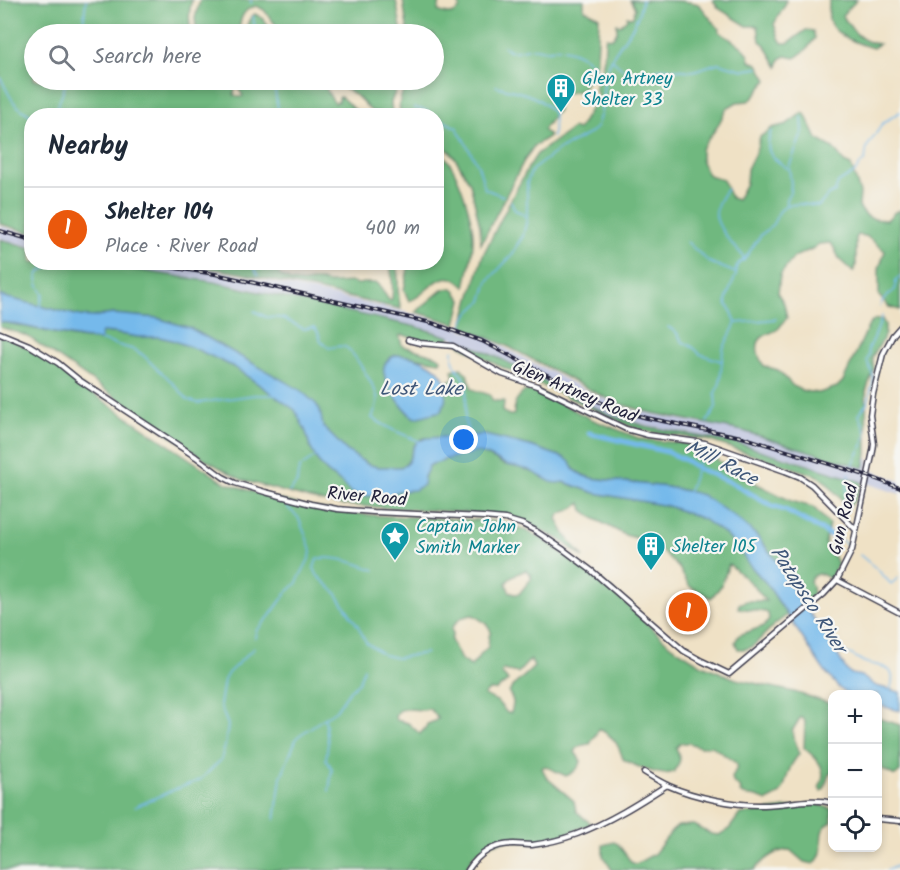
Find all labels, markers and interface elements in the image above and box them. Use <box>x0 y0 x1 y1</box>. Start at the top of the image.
search box <box>24 24 444 90</box>
text: Search here <box>93 40 201 75</box>
icon: search <box>45 41 78 74</box>
place label: Glen Artney Shelter 33 <box>582 65 673 115</box>
building icon: Glen Artney Shelter 33 <box>545 72 577 114</box>
text: Nearby <box>48 126 128 168</box>
text: Shelter 104 <box>105 196 213 231</box>
text: 1 <box>64 213 71 245</box>
text: 400 m <box>365 213 420 245</box>
text: Place · River Road <box>105 231 257 263</box>
street label: Glen Artney Road <box>507 353 643 432</box>
water label: Lost Lake <box>380 374 464 406</box>
your location <box>449 425 478 454</box>
water label: Mill Race <box>679 432 765 496</box>
street label: River Road <box>326 480 409 516</box>
street label: Gun Road <box>822 480 868 558</box>
place label: Captain John Smith Marker <box>416 513 520 563</box>
place icon: Captain John Smith Marker <box>379 520 411 562</box>
building icon: Shelter 105 <box>635 530 667 572</box>
place label: Shelter 105 <box>672 533 758 562</box>
water label: Patapsco River <box>761 540 856 664</box>
pin: 1 <box>668 590 708 634</box>
map controls <box>828 690 882 852</box>
button: + <box>828 690 882 744</box>
button: − <box>828 744 882 798</box>
button: locate <box>828 798 882 852</box>

